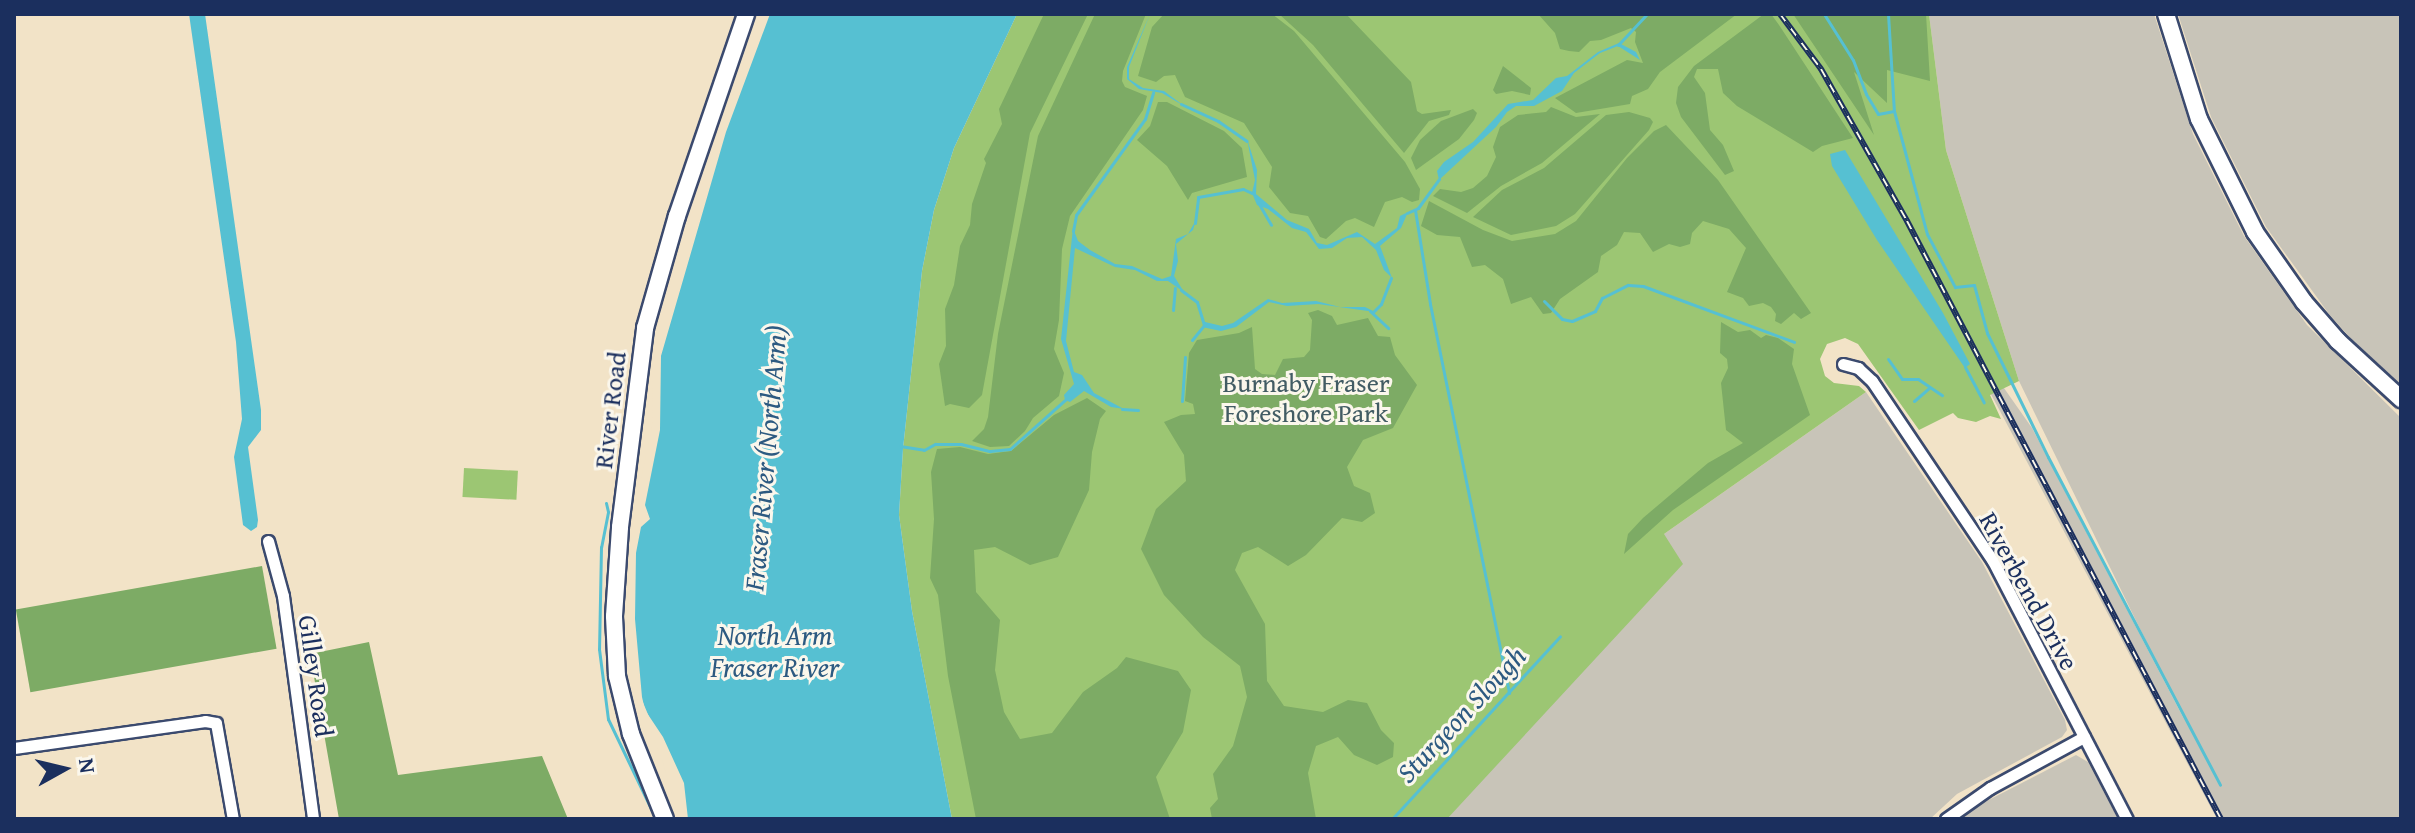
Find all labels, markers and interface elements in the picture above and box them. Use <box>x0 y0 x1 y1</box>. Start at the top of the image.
water label: Fraser River (North Arm) <box>737 324 793 592</box>
street label: River Road <box>587 350 633 470</box>
park label: Burnaby Fraser Foreshore Park <box>1222 367 1390 428</box>
street label: Riverbend Drive <box>1973 507 2085 675</box>
street label: Gilley Road <box>292 613 340 739</box>
water label: North Arm Fraser River <box>711 618 839 684</box>
water label: Sturgeon Slough <box>1389 639 1533 789</box>
north arrow <box>24 729 104 809</box>
text: N <box>71 756 105 775</box>

